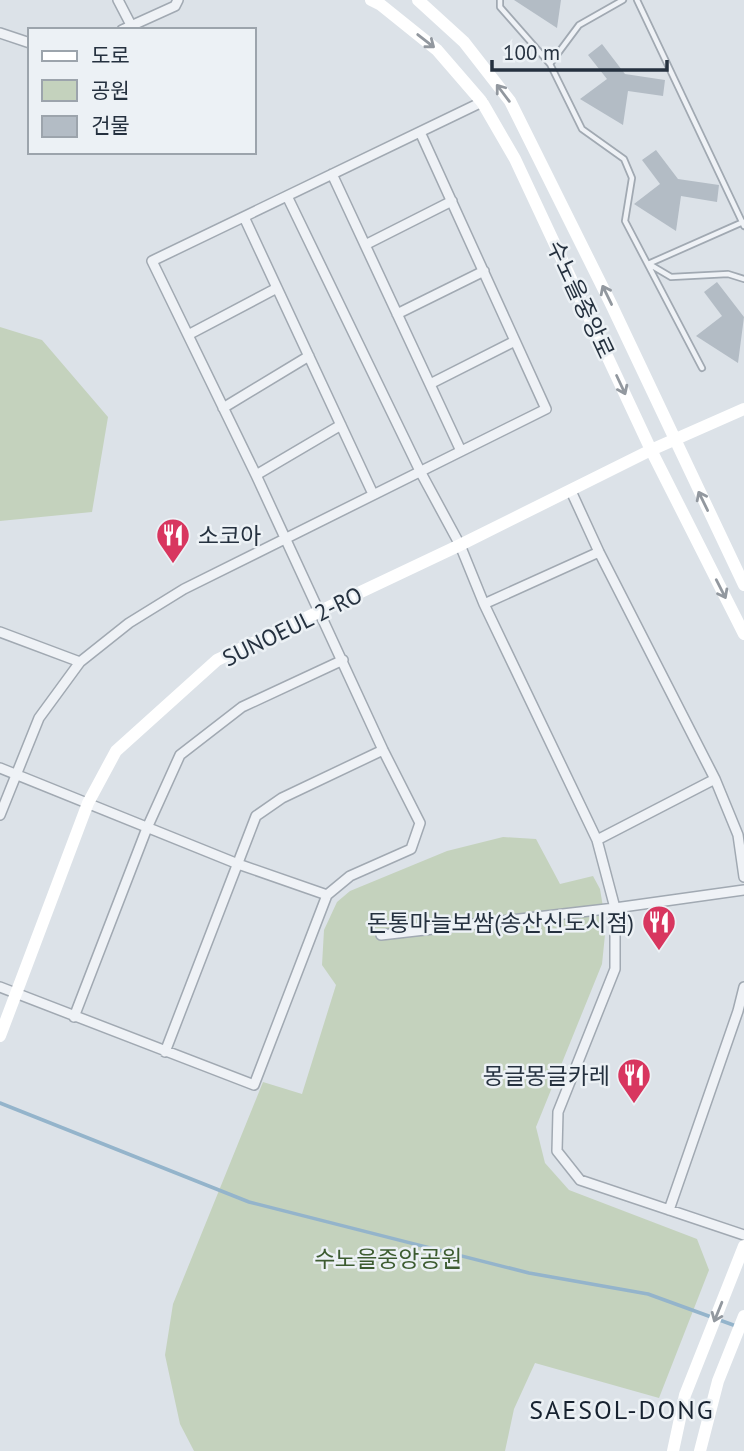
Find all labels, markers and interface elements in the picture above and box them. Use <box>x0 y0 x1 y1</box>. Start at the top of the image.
legend <box>28 28 256 154</box>
scale bar <box>492 28 667 72</box>
one-way arrow <box>416 33 434 48</box>
text: 100 m <box>503 39 560 66</box>
text: 도로 <box>91 42 130 69</box>
text: 공원 <box>91 77 130 104</box>
one-way arrow <box>496 84 511 103</box>
text: 건물 <box>91 112 130 139</box>
street label: 수노을중앙로 <box>541 235 621 363</box>
one-way arrow <box>599 285 613 306</box>
one-way arrow <box>615 374 628 395</box>
one-way arrow <box>696 491 710 512</box>
restaurant icon: 소코아 <box>154 516 192 565</box>
place label: 소코아 <box>198 521 261 550</box>
one-way arrow <box>715 578 729 599</box>
street label: SUNOEUL 2-RO <box>217 580 367 672</box>
restaurant icon: 돈통마늘보쌈(송산신도시점) <box>640 903 678 952</box>
place label: 돈통마늘보쌈(송산신도시점) <box>367 908 634 937</box>
restaurant icon: 몽글몽글카레 <box>615 1056 653 1105</box>
place label: 몽글몽글카레 <box>483 1061 610 1090</box>
park label: 수노을중앙공원 <box>314 1244 462 1273</box>
one-way arrow <box>710 1301 723 1322</box>
district label: SAESOL-DONG <box>529 1393 715 1426</box>

